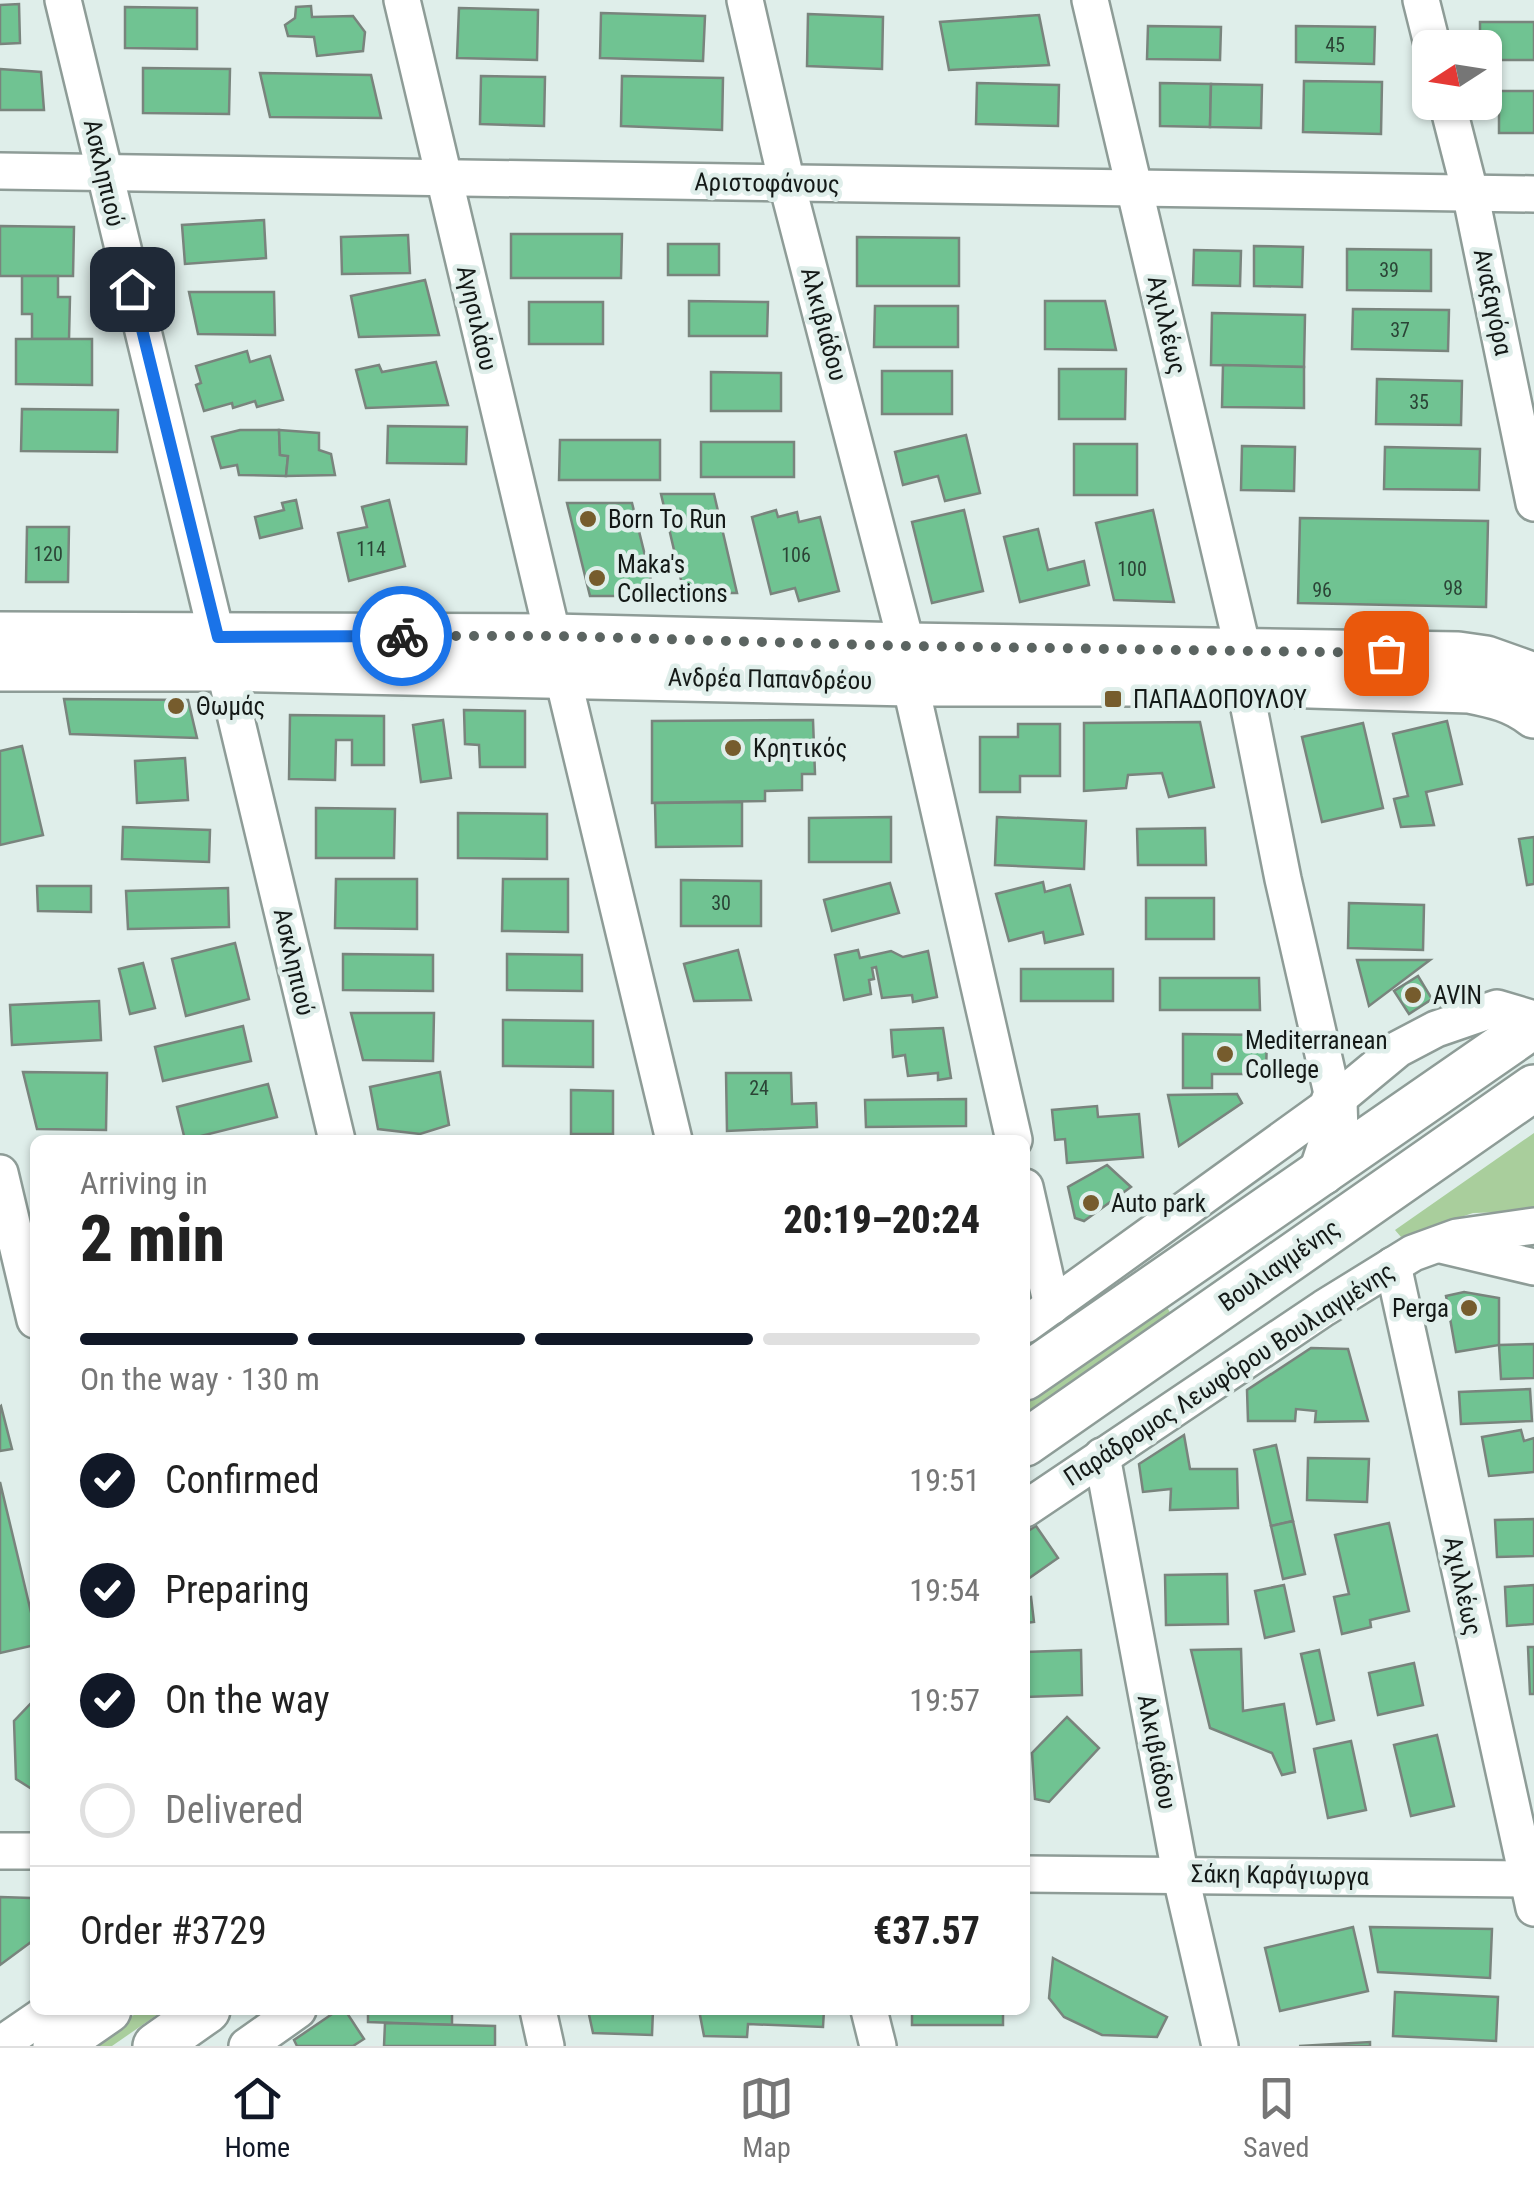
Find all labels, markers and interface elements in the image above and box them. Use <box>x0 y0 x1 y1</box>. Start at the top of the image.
north arrow <box>1412 30 1502 120</box>
map controls <box>1412 30 1502 120</box>
house number: 45 <box>1325 33 1345 57</box>
street label: Ασκληπιού <box>78 117 130 229</box>
street label: Αριστοφάνους <box>694 167 840 199</box>
street label: Αναξαγόρα <box>1468 246 1518 358</box>
pin <box>90 247 175 332</box>
house number: 39 <box>1379 258 1399 282</box>
icon: home <box>105 262 160 317</box>
street label: Αγησιλάου <box>451 263 503 373</box>
street label: Αλκιβιάδου <box>795 264 853 384</box>
street label: Αχιλλέως <box>1142 273 1192 377</box>
house number: 37 <box>1390 318 1410 342</box>
house number: 35 <box>1409 390 1429 414</box>
place label: Born To Run <box>608 505 727 534</box>
marker: Born To Run <box>577 508 599 530</box>
house number: 114 <box>356 537 386 561</box>
house number: 120 <box>33 542 63 566</box>
house number: 106 <box>781 543 811 567</box>
place label: Maka's Collections <box>617 550 728 608</box>
house number: 100 <box>1117 557 1147 581</box>
marker: Maka's Collections <box>586 567 608 589</box>
house number: 98 <box>1443 576 1463 600</box>
house number: 96 <box>1312 578 1332 602</box>
courier <box>352 586 452 686</box>
icon: bike <box>375 609 430 664</box>
pin <box>1344 611 1429 696</box>
icon: bag <box>1359 626 1414 681</box>
street label: Ανδρέα Παπανδρέου <box>668 663 872 695</box>
place label: ΠΑΠΑΔΟΠΟΥΛΟΥ <box>1133 685 1307 714</box>
marker: ΠΑΠΑΔΟΠΟΥΛΟΥ <box>1102 688 1124 710</box>
place label: Θωμάς <box>196 692 265 721</box>
marker: Θωμάς <box>165 695 187 717</box>
place label: Κρητικός <box>753 734 847 763</box>
marker: Κρητικός <box>722 737 744 759</box>
house number: 30 <box>711 891 731 915</box>
street label: Ασκληπιού <box>268 906 320 1018</box>
place label: AVIN <box>1433 981 1482 1010</box>
marker: AVIN <box>1402 984 1424 1006</box>
place label: Mediterranean College <box>1245 1026 1388 1084</box>
marker: Mediterranean College <box>1214 1043 1236 1065</box>
house number: 24 <box>749 1076 769 1100</box>
text: Arriving in <box>80 1164 208 1202</box>
place label: Auto park <box>1111 1189 1207 1218</box>
marker: Auto park <box>1080 1192 1102 1214</box>
text: 20:19–20:24 <box>783 1198 980 1242</box>
text: 2 min <box>80 1201 225 1277</box>
street label: Βουλιαγμένης <box>1213 1213 1345 1317</box>
street label: Παράδρομος Λεωφόρου Βουλιαγμένης <box>1058 1256 1400 1492</box>
place label: Perga <box>1392 1294 1449 1323</box>
marker: Perga <box>1458 1297 1480 1319</box>
text: On the way · 130 m <box>80 1360 320 1398</box>
icon: check <box>80 1453 135 1508</box>
text: Confirmed <box>165 1458 320 1502</box>
text: 19:51 <box>909 1461 980 1499</box>
street label: Αχιλλέως <box>1438 1534 1488 1638</box>
icon: check <box>80 1563 135 1618</box>
text: Preparing <box>165 1568 310 1612</box>
text: 19:54 <box>909 1571 980 1609</box>
icon: check <box>80 1673 135 1728</box>
text: On the way <box>165 1678 330 1722</box>
text: 19:57 <box>909 1681 980 1719</box>
street label: Αλκιβιάδου <box>1132 1692 1182 1812</box>
text: Delivered <box>165 1788 304 1832</box>
street label: Σάκη Καράγιωργα <box>1191 1859 1369 1891</box>
text: Order #3729 <box>80 1909 267 1953</box>
text: €37.57 <box>873 1909 980 1953</box>
tab: Home <box>224 2071 290 2164</box>
tab: Map <box>739 2071 794 2164</box>
tab: Saved <box>1243 2071 1310 2164</box>

